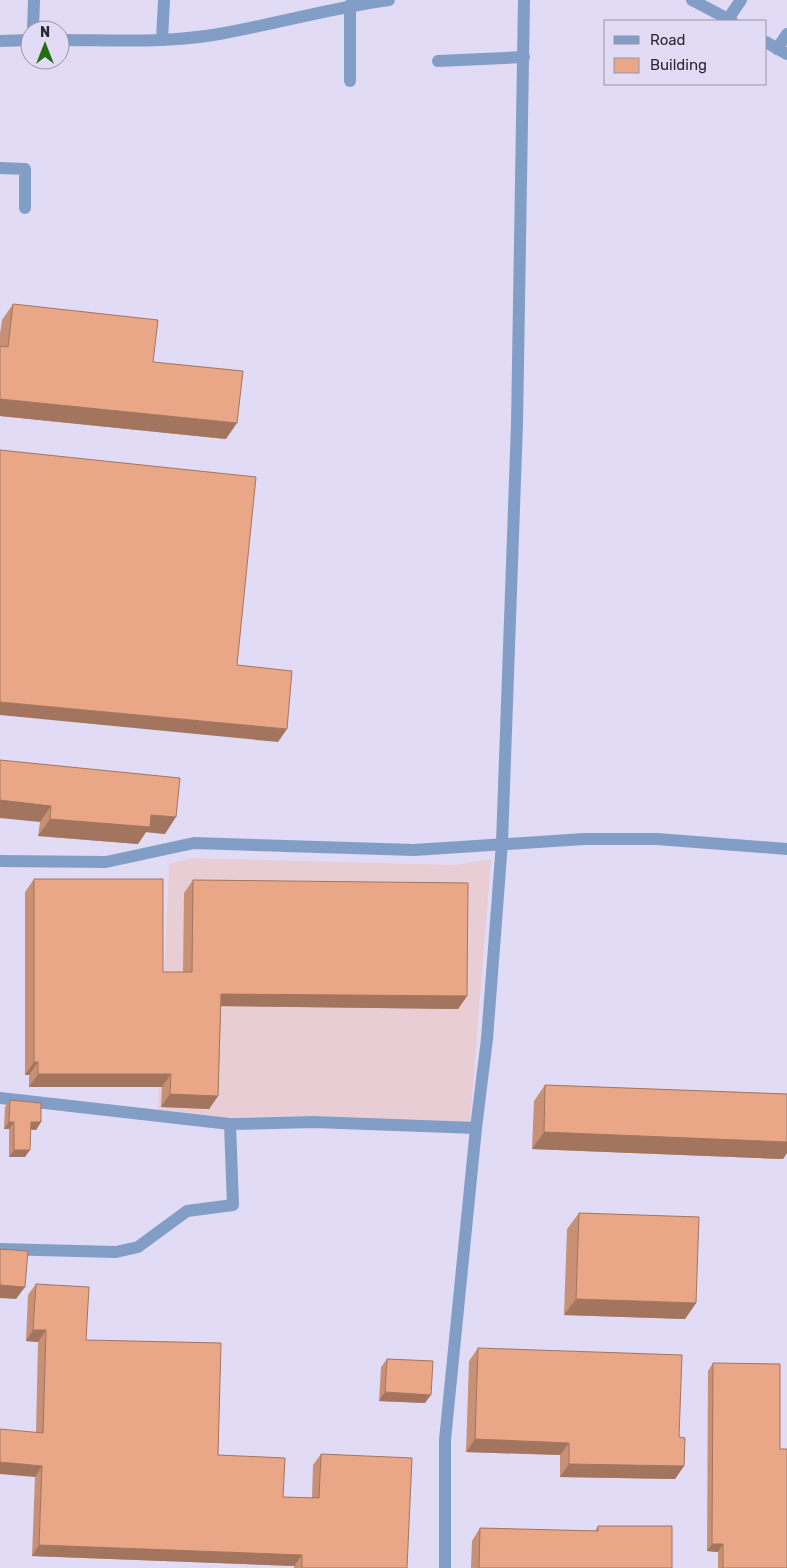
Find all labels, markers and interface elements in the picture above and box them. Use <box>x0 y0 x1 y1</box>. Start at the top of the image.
north arrow <box>20 20 70 70</box>
legend <box>604 20 767 85</box>
text: N <box>40 24 50 41</box>
text: Road <box>650 31 686 49</box>
text: Building <box>650 56 707 74</box>

